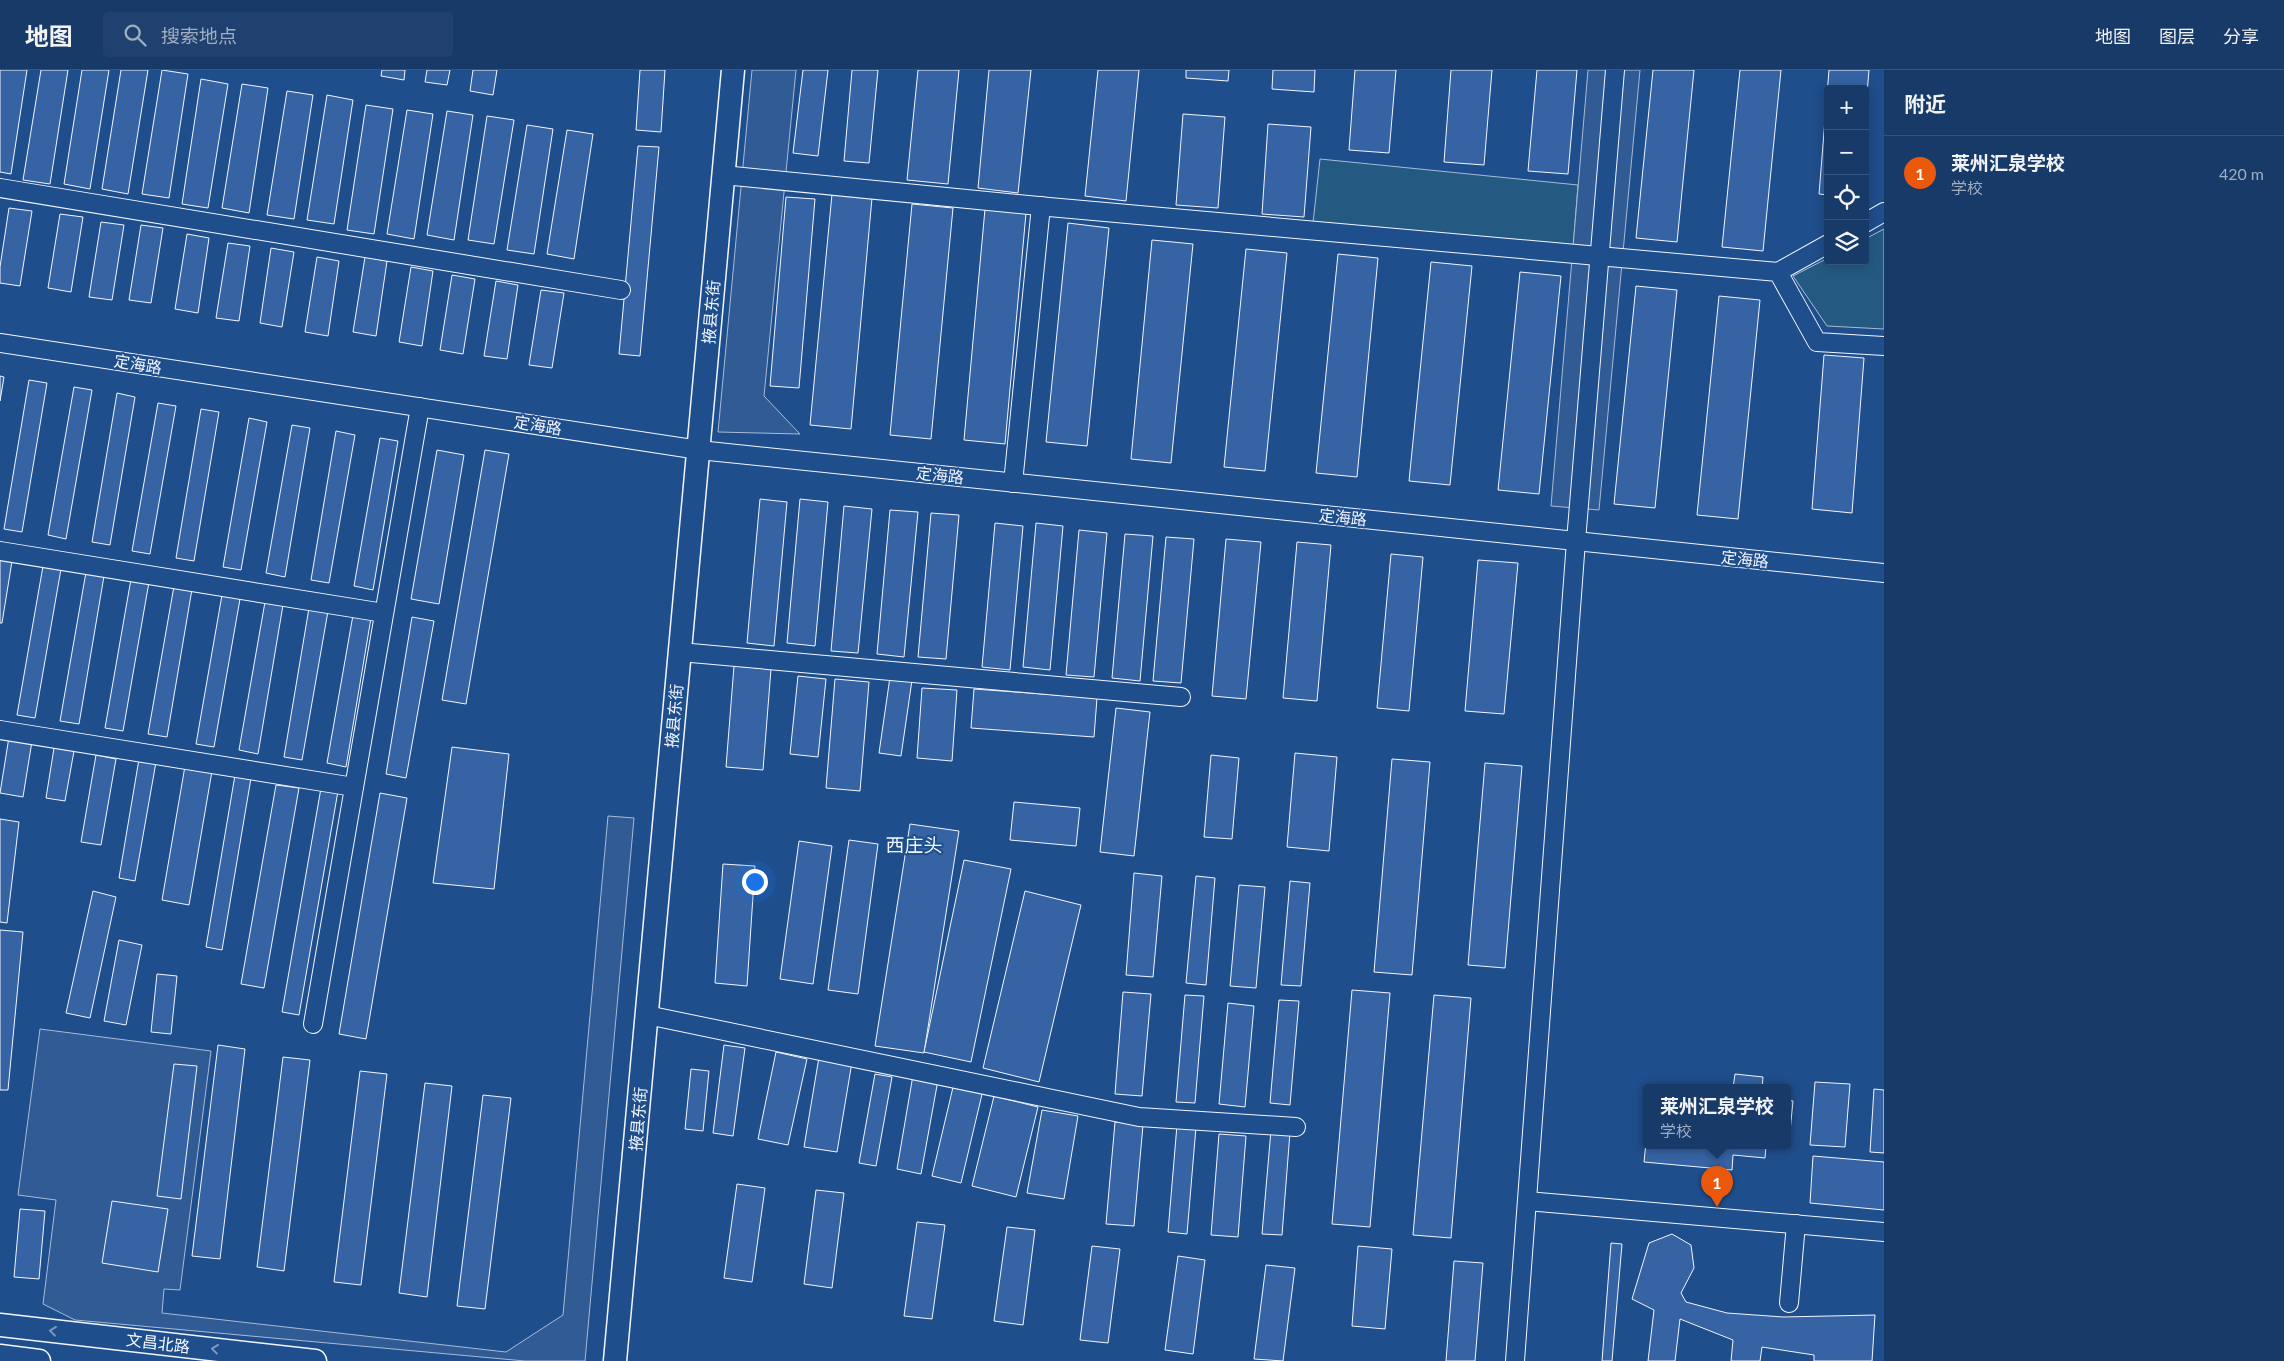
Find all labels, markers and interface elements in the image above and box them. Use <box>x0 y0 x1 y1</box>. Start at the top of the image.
search box <box>103 12 453 57</box>
text: 地图 <box>25 21 73 50</box>
icon: search <box>121 21 149 49</box>
text: 搜索地点 <box>161 24 237 47</box>
text: 地图 <box>2095 25 2131 47</box>
text: 图层 <box>2159 25 2195 47</box>
text: 分享 <box>2223 25 2259 47</box>
map controls <box>1824 85 1869 265</box>
button: + <box>1824 85 1869 130</box>
text: 附近 <box>1904 91 1946 116</box>
button: − <box>1824 130 1869 175</box>
text: 莱州汇泉学校 <box>1951 151 2065 174</box>
text: 1 <box>1915 164 1925 183</box>
text: 420 m <box>2219 164 2264 183</box>
button: locate <box>1824 175 1869 220</box>
text: 学校 <box>1951 178 1983 197</box>
button: layers <box>1824 220 1869 265</box>
street label: 掖县东街 <box>698 279 723 345</box>
street label: 定海路 <box>113 350 163 377</box>
street label: 定海路 <box>513 411 563 438</box>
street label: 定海路 <box>915 463 965 486</box>
street label: 定海路 <box>1318 505 1368 528</box>
street label: 定海路 <box>1720 547 1770 570</box>
street label: 掖县东街 <box>661 683 686 749</box>
district label: 西庄头 <box>885 833 943 856</box>
your location <box>742 869 768 895</box>
popup <box>1643 1084 1791 1149</box>
street label: 掖县东街 <box>625 1086 650 1152</box>
text: 莱州汇泉学校 <box>1660 1094 1774 1117</box>
text: 学校 <box>1660 1121 1692 1140</box>
pin: 1 <box>1701 1166 1733 1207</box>
one-way arrow <box>49 1326 57 1337</box>
street label: 文昌北路 <box>125 1329 191 1356</box>
one-way arrow <box>211 1344 219 1355</box>

